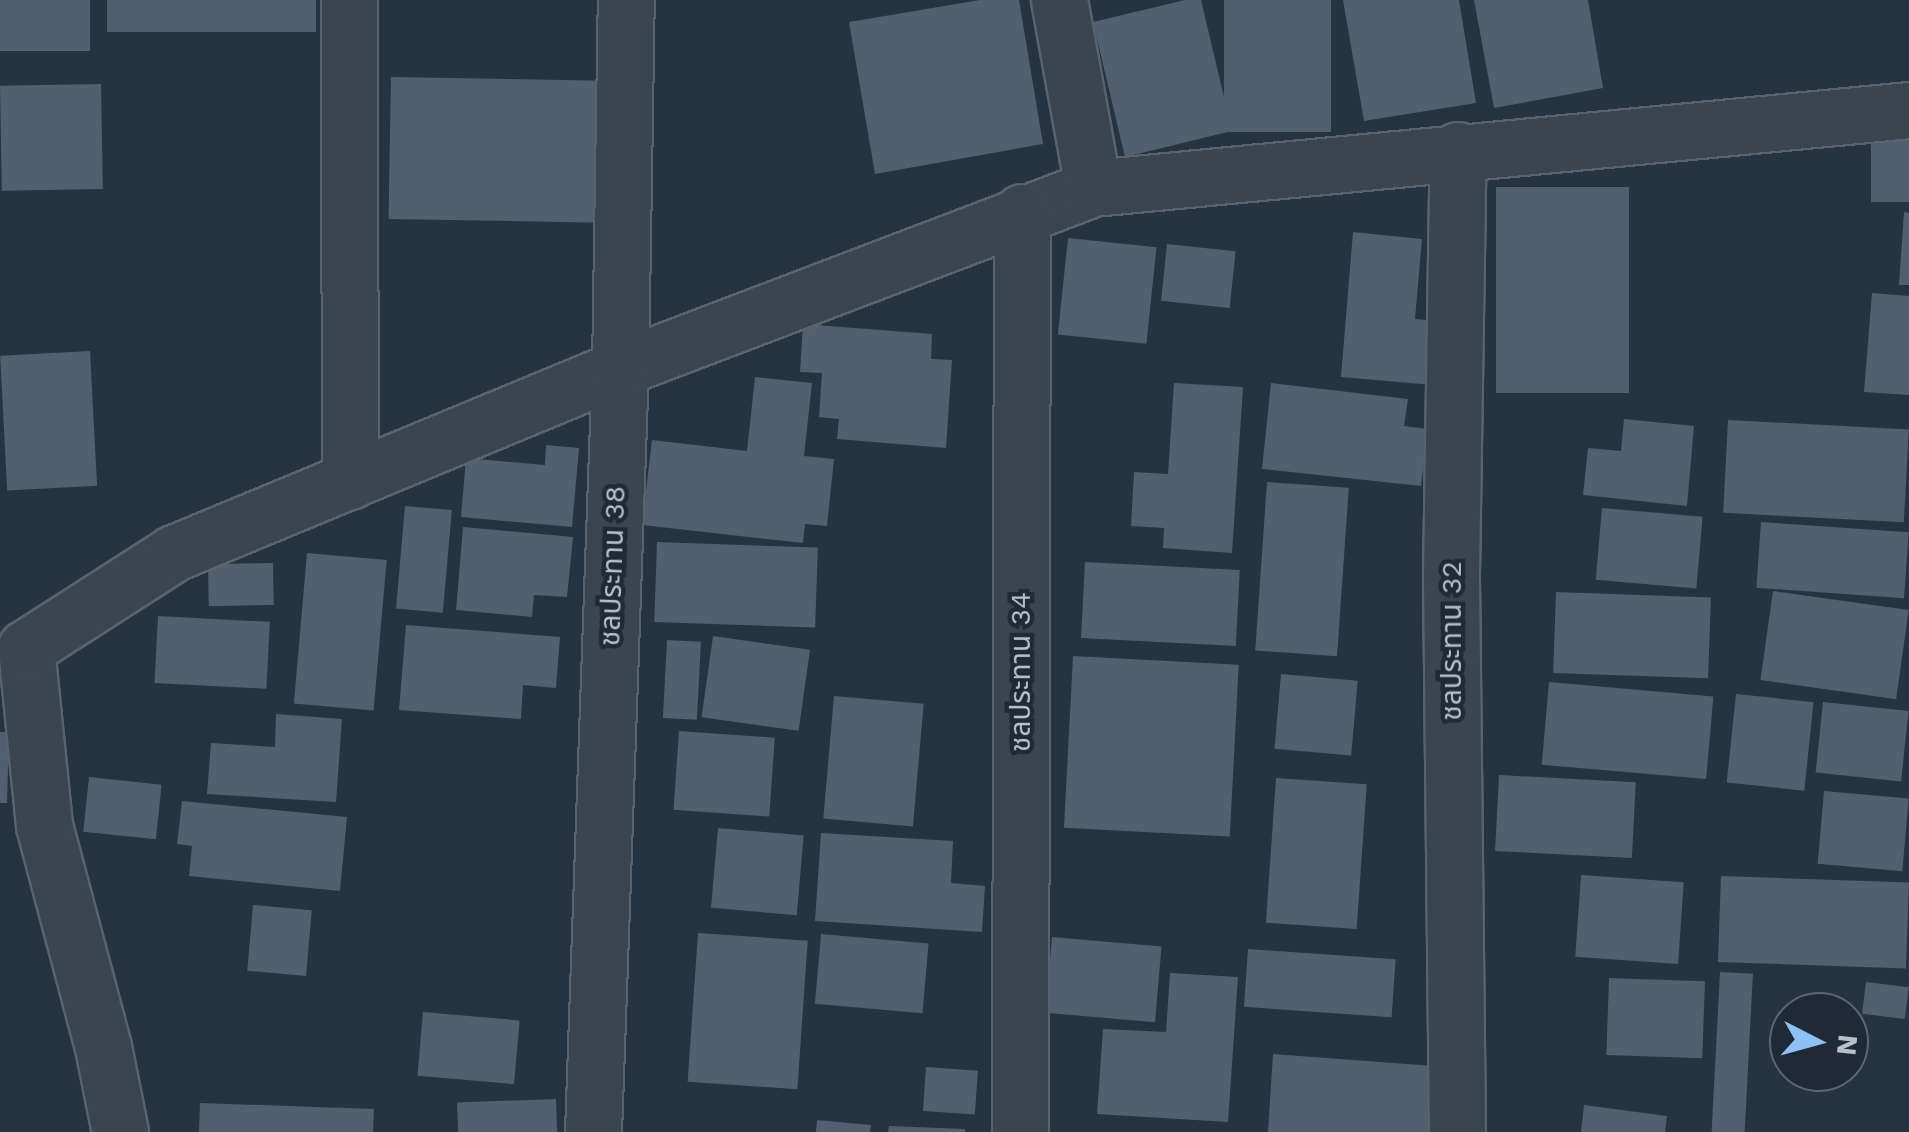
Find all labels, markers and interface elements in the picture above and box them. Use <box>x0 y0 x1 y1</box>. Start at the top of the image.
street label: ชลประทาน 38 <box>593 485 633 647</box>
street label: ชลประทาน 32 <box>1435 561 1469 721</box>
street label: ชลประทาน 34 <box>1004 592 1038 752</box>
north arrow <box>1769 992 1869 1092</box>
text: N <box>1830 1033 1865 1057</box>

